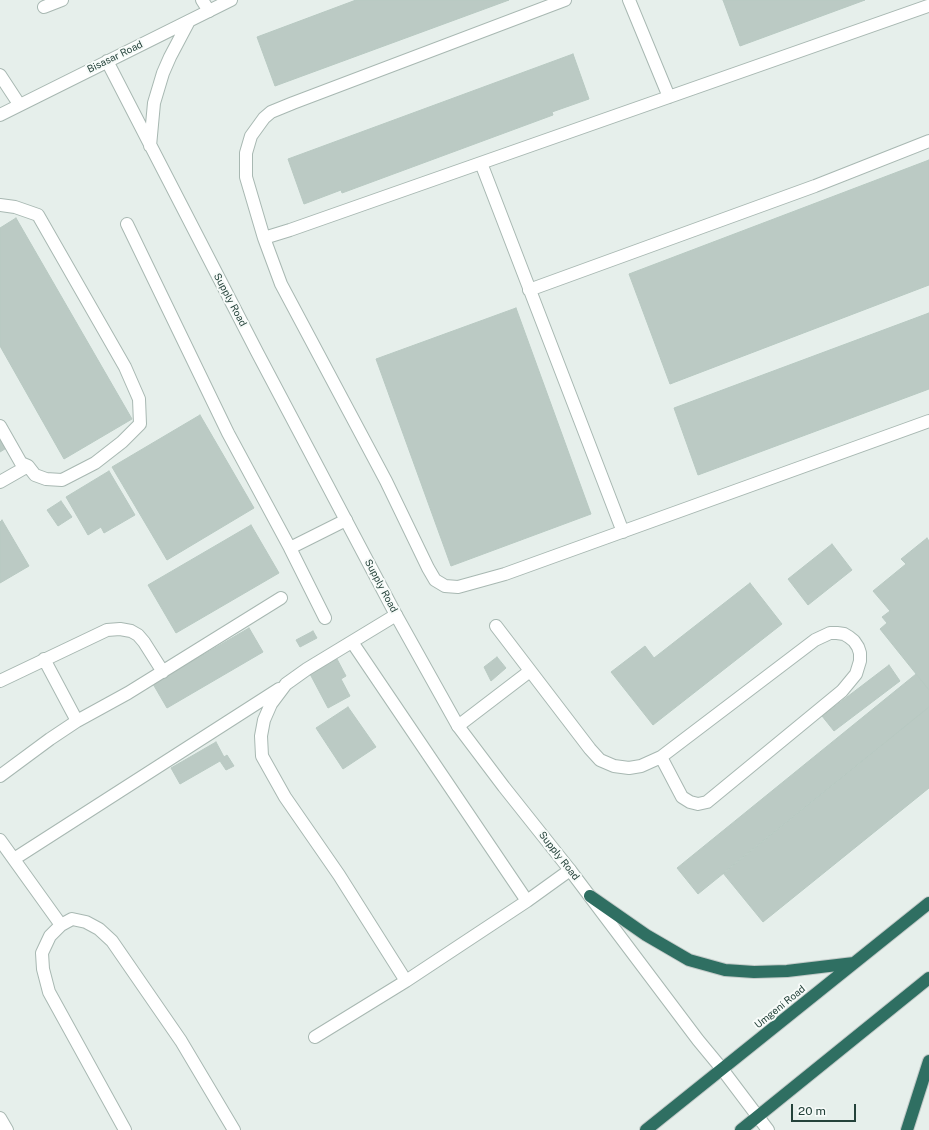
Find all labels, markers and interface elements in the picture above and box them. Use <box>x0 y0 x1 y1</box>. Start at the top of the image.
street label: Bisasar Road <box>85 38 145 76</box>
street label: Supply Road <box>211 271 249 329</box>
street label: Supply Road <box>362 557 400 615</box>
street label: Supply Road <box>536 829 582 883</box>
street label: Umgeni Road <box>752 983 808 1031</box>
scale bar <box>793 1096 858 1122</box>
text: 20 m <box>798 1104 826 1118</box>

